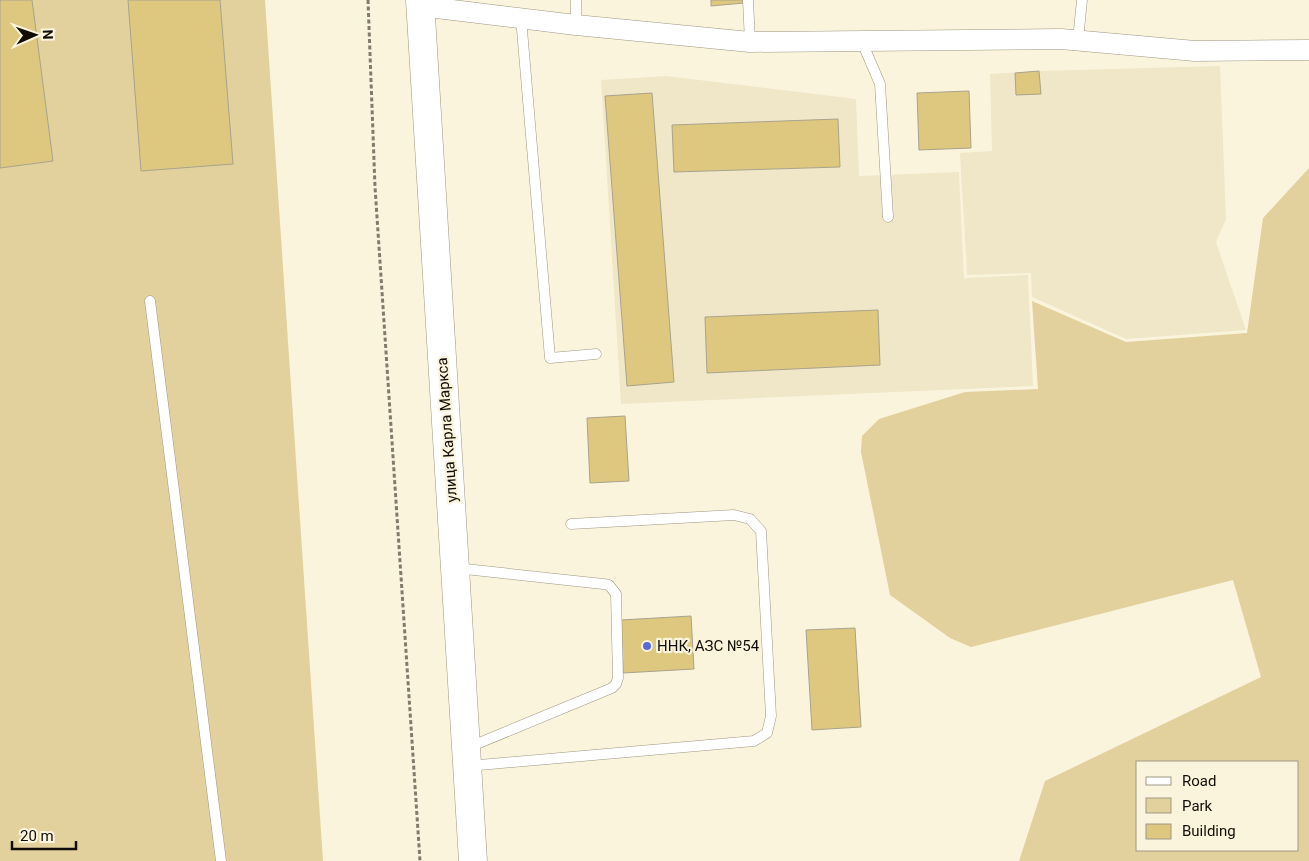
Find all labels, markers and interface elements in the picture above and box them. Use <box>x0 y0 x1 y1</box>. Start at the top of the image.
north arrow <box>10 10 60 60</box>
text: N <box>40 29 56 40</box>
street label: улица Карла Маркса <box>433 357 461 503</box>
place label: ННК, АЗС №54 <box>657 637 760 655</box>
marker: ННК, АЗС №54 <box>641 640 653 652</box>
legend <box>1136 761 1299 851</box>
text: Road <box>1182 772 1216 790</box>
text: Park <box>1182 797 1213 815</box>
scale bar <box>12 818 76 850</box>
text: Building <box>1182 822 1236 840</box>
text: 20 m <box>20 827 54 845</box>

